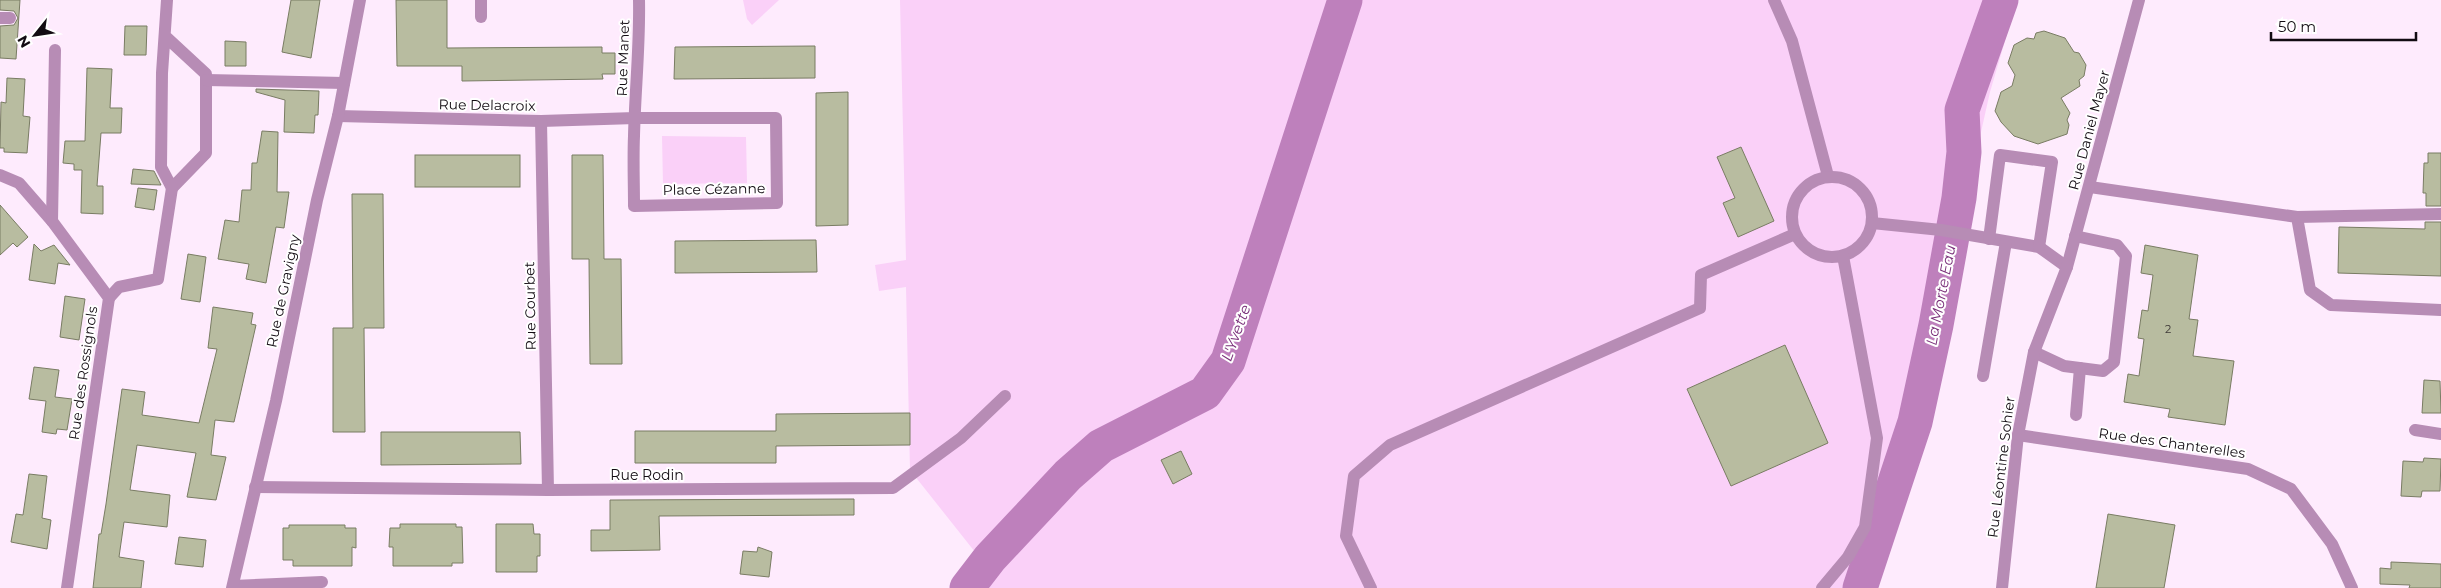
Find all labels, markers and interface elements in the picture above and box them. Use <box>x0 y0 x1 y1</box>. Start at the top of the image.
north arrow <box>10 10 60 60</box>
scale bar <box>2271 10 2416 42</box>
text: 50 m <box>2278 17 2316 36</box>
street label: Rue Manet <box>613 19 633 97</box>
text: N <box>13 32 34 51</box>
street label: Rue Daniel Mayer <box>2064 68 2114 192</box>
street label: Rue Delacroix <box>438 95 536 115</box>
street label: Place Cézanne <box>662 179 766 199</box>
street label: Rue de Gravigny <box>262 232 304 349</box>
water label: La Morte Eau <box>1921 243 1960 347</box>
street label: Rue Courbet <box>520 261 540 350</box>
water label: L'Yvette <box>1217 302 1255 364</box>
street label: Rue des Rossignols <box>65 305 101 441</box>
house number: 2 <box>2165 322 2171 336</box>
street label: Rue Léontine Sohier <box>1983 395 2019 539</box>
street label: Rue des Chanterelles <box>2098 424 2247 462</box>
street label: Rue Rodin <box>610 466 684 484</box>

